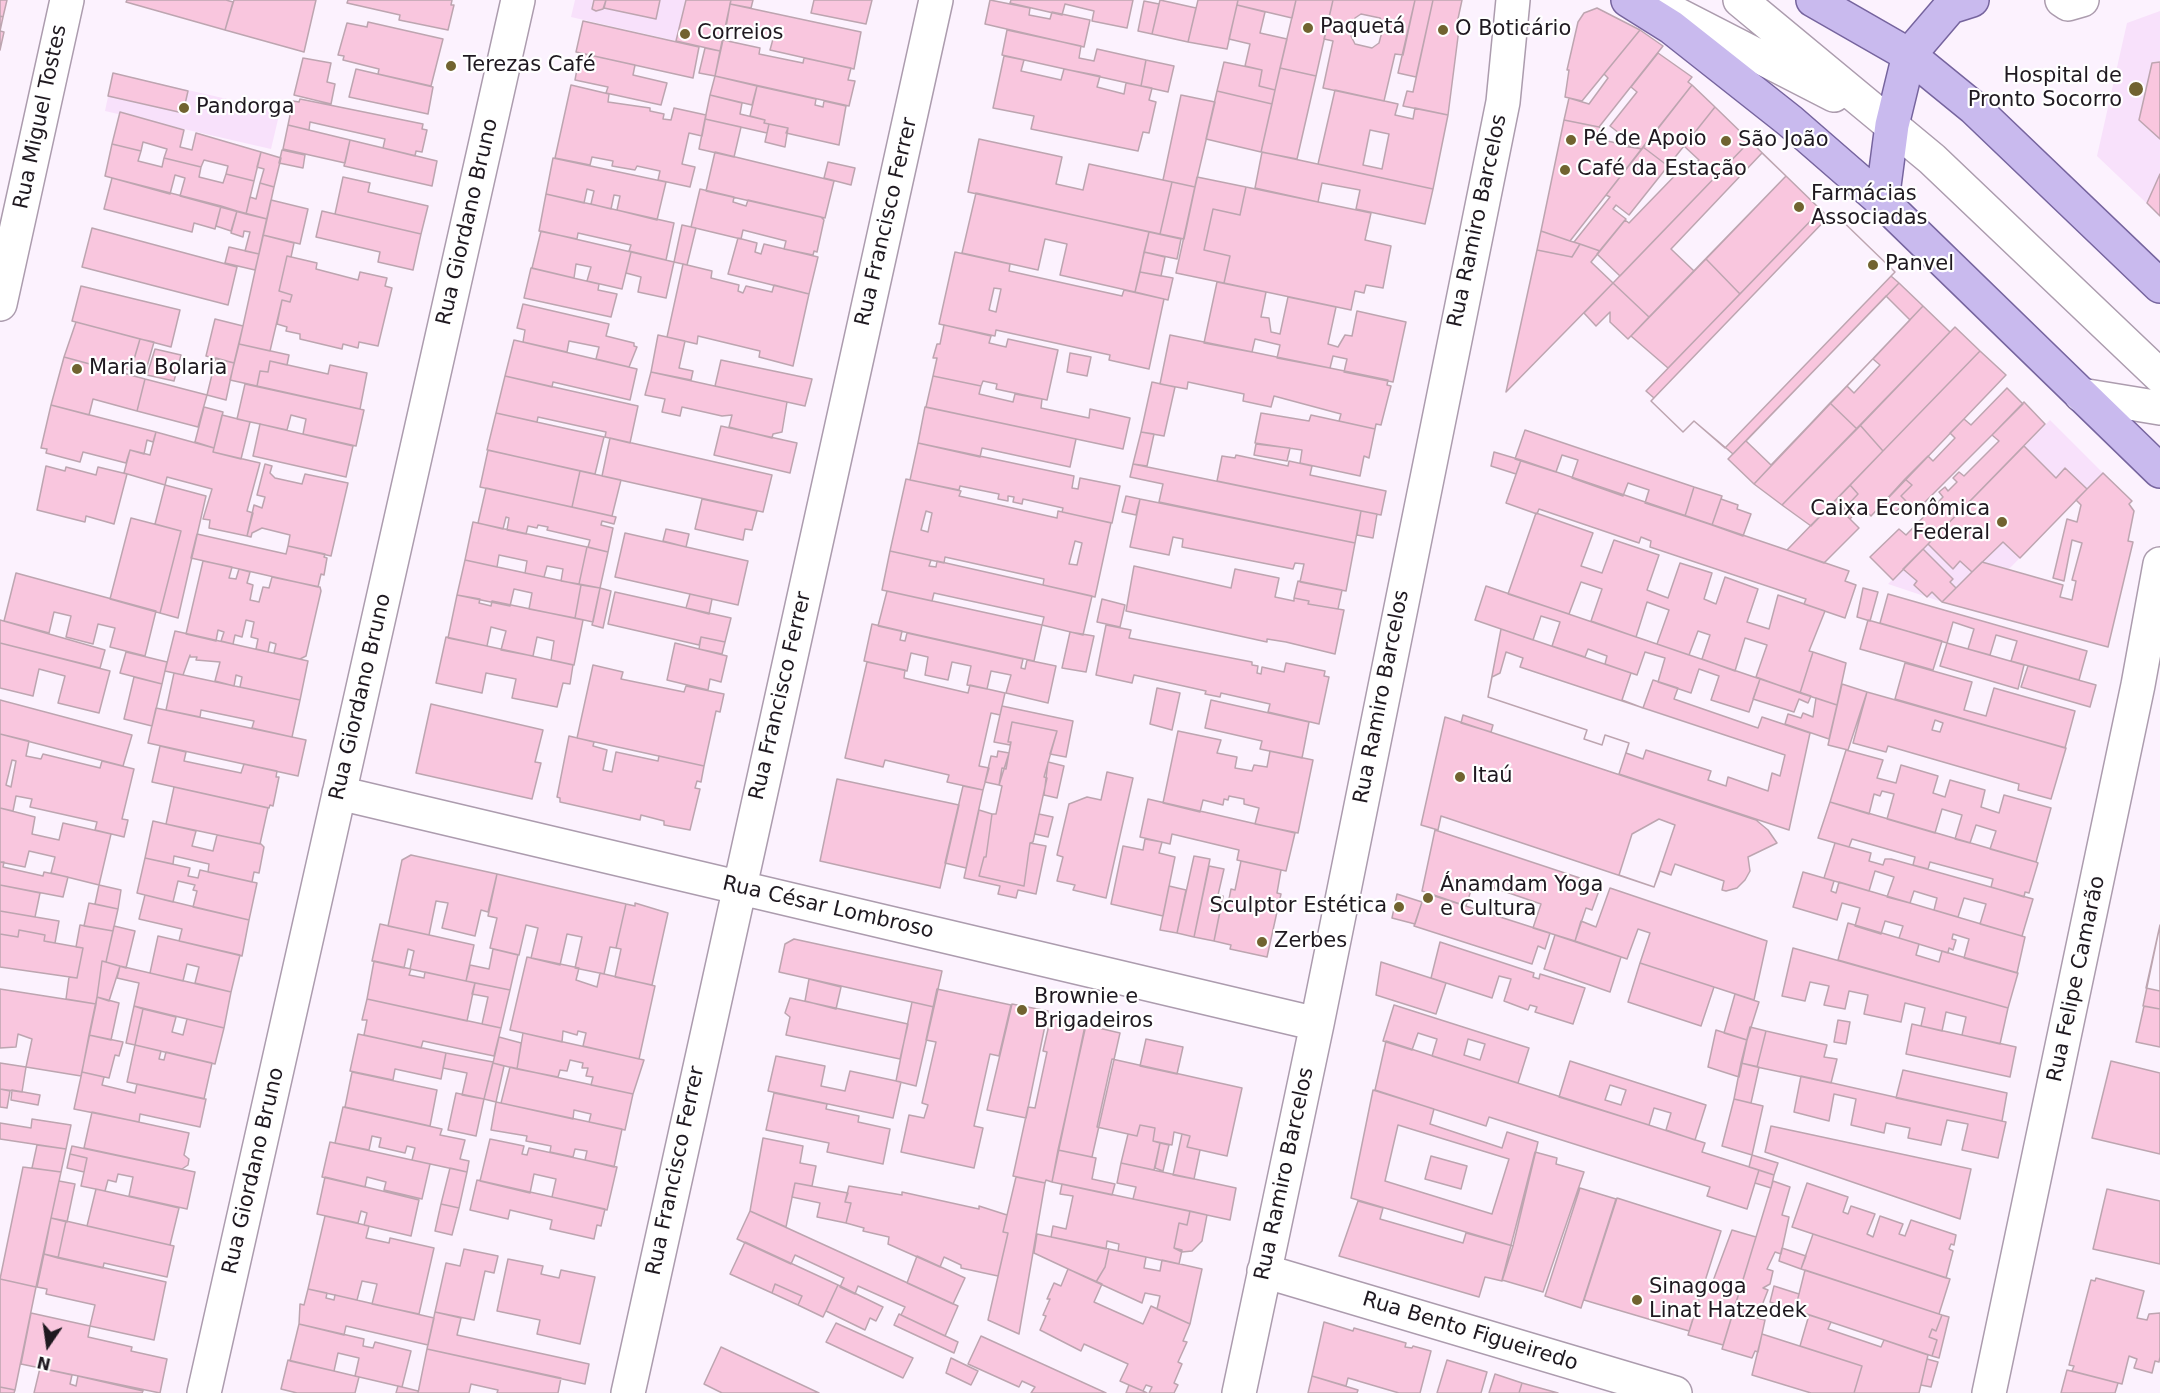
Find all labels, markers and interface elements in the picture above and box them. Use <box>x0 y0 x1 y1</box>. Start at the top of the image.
place label: Paquetá <box>1320 15 1405 41</box>
place label: O Boticário <box>1455 17 1571 43</box>
place label: Correios <box>697 21 783 47</box>
marker: Paquetá <box>1301 21 1315 35</box>
street label: Rua Miguel Tostes <box>9 23 73 211</box>
marker: O Boticário <box>1436 23 1450 37</box>
marker: Correios <box>678 27 692 41</box>
place label: Terezas Café <box>463 53 596 79</box>
marker: Terezas Café <box>444 59 458 73</box>
place label: Hospital de Pronto Socorro <box>1968 64 2122 114</box>
marker: Hospital de Pronto Socorro <box>2127 80 2145 98</box>
place label: Pandorga <box>196 95 295 121</box>
marker: Pandorga <box>177 101 191 115</box>
street label: Rua Ramiro Barcelos <box>1443 112 1513 330</box>
street label: Rua Francisco Ferrer <box>851 115 923 329</box>
street label: Rua Giordano Bruno <box>432 116 504 328</box>
place label: Pé de Apoio <box>1583 127 1707 153</box>
place label: São João <box>1738 128 1828 154</box>
marker: Pé de Apoio <box>1564 133 1578 147</box>
marker: São João <box>1719 134 1733 148</box>
place label: Café da Estação <box>1577 157 1747 183</box>
marker: Café da Estação <box>1558 163 1572 177</box>
place label: Farmácias Associadas <box>1811 182 1927 232</box>
marker: Farmácias Associadas <box>1792 200 1806 214</box>
place label: Panvel <box>1885 252 1954 278</box>
marker: Panvel <box>1866 258 1880 272</box>
place label: Maria Bolaria <box>89 356 227 382</box>
marker: Maria Bolaria <box>70 362 84 376</box>
place label: Caixa Econômica Federal <box>1810 497 1990 547</box>
marker: Caixa Econômica Federal <box>1995 515 2009 529</box>
street label: Rua Ramiro Barcelos <box>1349 588 1415 806</box>
street label: Rua Francisco Ferrer <box>745 589 817 803</box>
street label: Rua Giordano Bruno <box>325 591 397 803</box>
place label: Itaú <box>1472 764 1513 790</box>
marker: Itaú <box>1453 770 1467 784</box>
street label: Rua César Lombroso <box>720 871 936 945</box>
place label: Ánamdam Yoga e Cultura <box>1440 873 1603 923</box>
street label: Rua Felipe Camarão <box>2043 874 2111 1084</box>
marker: Ánamdam Yoga e Cultura <box>1421 891 1435 905</box>
place label: Sculptor Estética <box>1209 894 1387 920</box>
marker: Sculptor Estética <box>1392 900 1406 914</box>
place label: Zerbes <box>1274 929 1347 955</box>
marker: Zerbes <box>1255 935 1269 949</box>
place label: Brownie e Brigadeiros <box>1034 985 1153 1035</box>
marker: Brownie e Brigadeiros <box>1015 1003 1029 1017</box>
street label: Rua Francisco Ferrer <box>642 1064 710 1278</box>
street label: Rua Giordano Bruno <box>218 1065 290 1277</box>
street label: Rua Ramiro Barcelos <box>1250 1065 1320 1283</box>
place label: Sinagoga Linat Hatzedek <box>1649 1275 1807 1325</box>
street label: Rua Bento Figueiredo <box>1359 1287 1581 1377</box>
marker: Sinagoga Linat Hatzedek <box>1630 1293 1644 1307</box>
north arrow <box>18 1315 78 1375</box>
text: N <box>35 1352 53 1374</box>

